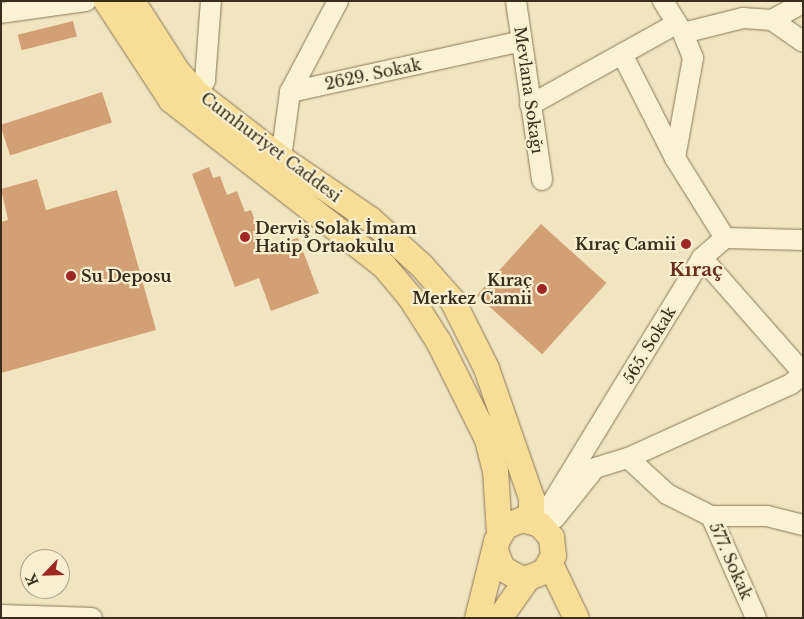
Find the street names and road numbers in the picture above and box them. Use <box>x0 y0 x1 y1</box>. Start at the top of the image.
street label: Mevlana Sokağı <box>511 25 547 155</box>
street label: 2629. Sokak <box>323 54 423 94</box>
street label: Cumhuriyet Caddesi <box>197 88 345 206</box>
street label: 565. Sokak <box>618 303 680 387</box>
street label: 577. Sokak <box>705 519 757 603</box>

